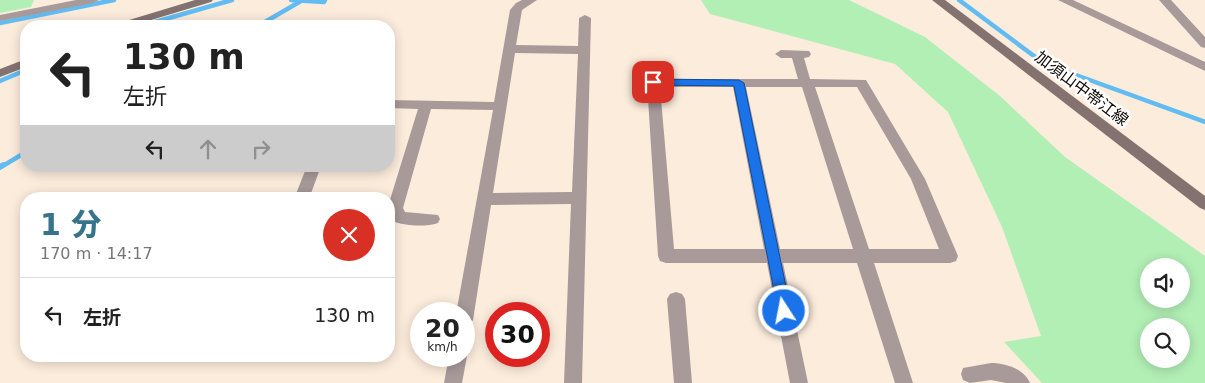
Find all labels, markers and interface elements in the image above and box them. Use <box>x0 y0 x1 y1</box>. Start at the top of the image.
text: 130 m <box>123 37 245 77</box>
icon: left <box>40 40 105 105</box>
street label: 加須山中帯江線 <box>1031 47 1132 130</box>
pin <box>632 61 674 103</box>
icon: arrive <box>639 68 667 96</box>
text: 左折 <box>123 84 167 109</box>
icon: left <box>141 135 169 163</box>
icon: ahead <box>194 135 222 163</box>
icon: right <box>247 135 275 163</box>
text: 1 分 <box>40 207 101 242</box>
button: close <box>323 209 375 261</box>
text: 170 m · 14:17 <box>40 244 153 263</box>
map controls <box>1140 258 1190 368</box>
button: sound <box>1140 258 1190 308</box>
position arrow <box>757 284 809 336</box>
icon: left <box>40 301 68 329</box>
speed limit sign: 30 <box>485 302 550 367</box>
text: 130 m <box>314 304 375 326</box>
text: 左折 <box>83 306 121 328</box>
text: 20 <box>425 314 460 343</box>
button: search <box>1140 318 1190 368</box>
text: km/h <box>427 340 458 354</box>

